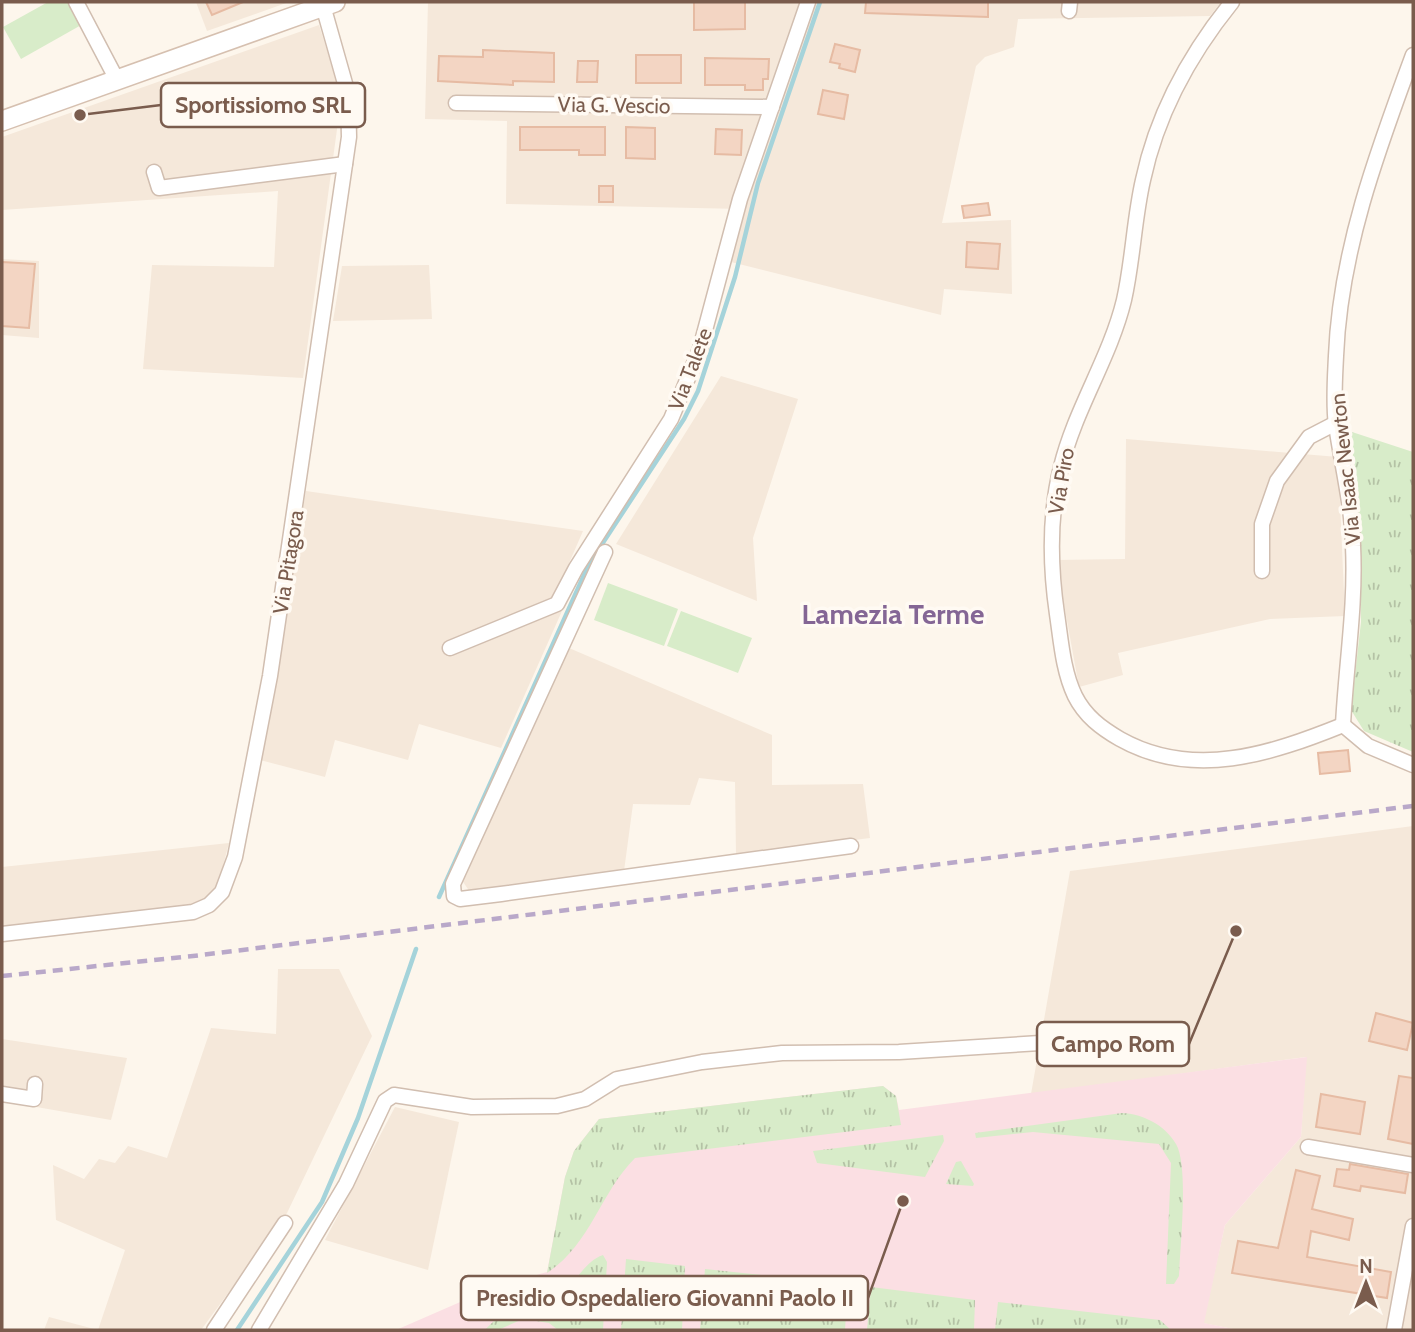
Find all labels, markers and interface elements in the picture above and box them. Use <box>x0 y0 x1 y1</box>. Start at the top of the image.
callout: Sportissiomo SRL <box>161 83 365 127</box>
text: Sportissiomo SRL <box>175 91 352 119</box>
street label: Via G. Vescio <box>557 92 671 118</box>
street label: Via Talete <box>663 324 717 414</box>
street label: Via Isaac Newton <box>1325 392 1365 546</box>
street label: Via Piro <box>1043 446 1079 516</box>
street label: Via Pitagora <box>267 508 309 616</box>
district label: Lamezia Terme <box>802 597 984 631</box>
callout: Campo Rom <box>1037 1022 1189 1066</box>
text: Campo Rom <box>1051 1030 1175 1058</box>
north arrow <box>1331 1248 1401 1318</box>
text: N <box>1359 1255 1373 1278</box>
callout: Presidio Ospedaliero Giovanni Paolo II <box>461 1276 868 1320</box>
text: Presidio Ospedaliero Giovanni Paolo II <box>476 1284 854 1312</box>

